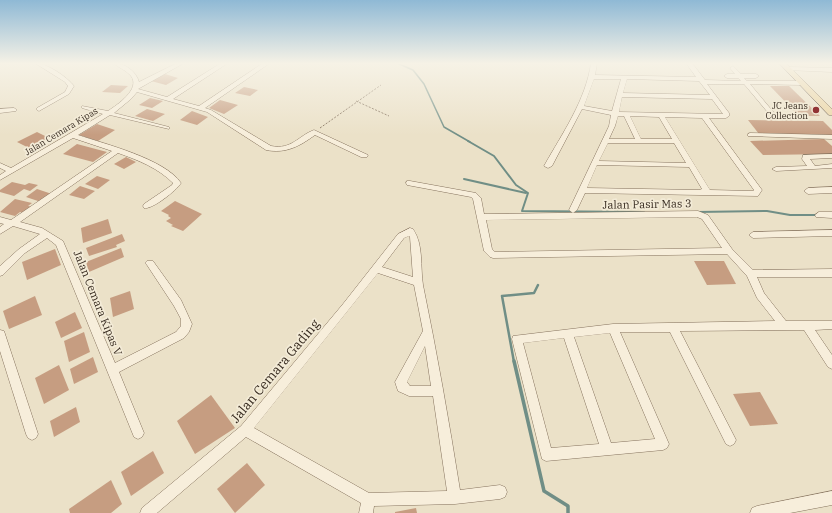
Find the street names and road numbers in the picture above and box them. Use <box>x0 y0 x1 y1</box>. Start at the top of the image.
street label: Jalan Cemara Kipas <box>22 105 100 157</box>
street label: Jalan Pasir Mas 3 <box>602 196 692 212</box>
street label: Jalan Cemara Kipas V <box>71 248 126 358</box>
street label: Jalan Cemara Gading <box>227 316 323 426</box>

